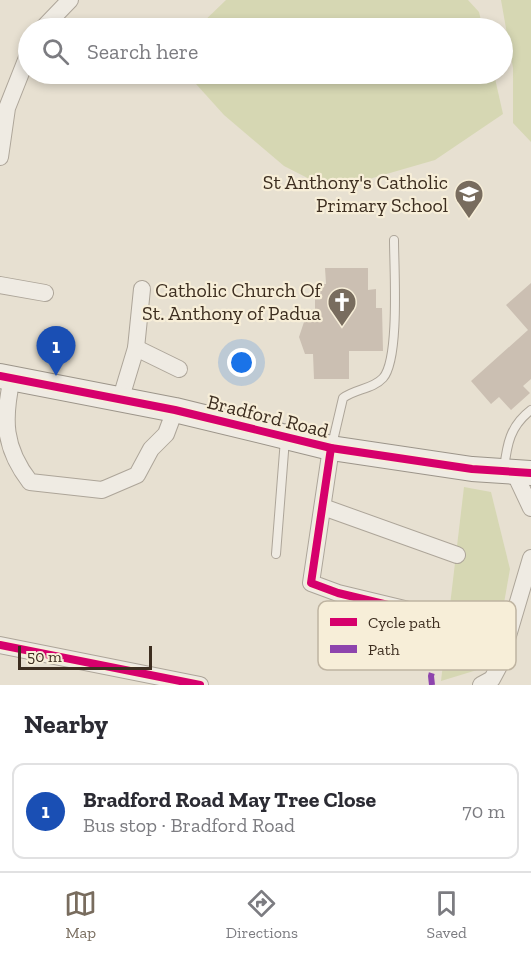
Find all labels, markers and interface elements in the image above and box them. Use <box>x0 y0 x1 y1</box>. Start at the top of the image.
search box <box>18 18 513 84</box>
icon: search <box>39 35 72 68</box>
text: Search here <box>87 38 198 65</box>
place label: St Anthony's Catholic Primary School <box>263 170 448 217</box>
school or university icon: St Anthony's Catholic Primary School <box>453 178 485 220</box>
place label: Catholic Church Of St. Anthony of Padua <box>142 278 323 325</box>
church icon: Catholic Church Of St. Anthony of Padua <box>326 286 358 328</box>
pin: 1 <box>36 326 76 376</box>
your location <box>227 348 256 377</box>
street label: Bradford Road <box>205 389 331 443</box>
legend <box>318 601 516 670</box>
text: Cycle path <box>368 613 441 632</box>
text: Path <box>368 640 400 659</box>
scale bar <box>18 643 152 670</box>
text: 50 m <box>27 647 62 666</box>
text: Nearby <box>24 708 108 740</box>
text: Bradford Road May Tree Close <box>83 786 376 813</box>
text: 1 <box>41 799 50 823</box>
text: 70 m <box>462 799 505 823</box>
text: Bus stop · Bradford Road <box>83 813 295 837</box>
tab: Map <box>64 887 97 942</box>
tab: Directions <box>226 887 298 942</box>
tab: Saved <box>427 887 467 942</box>

